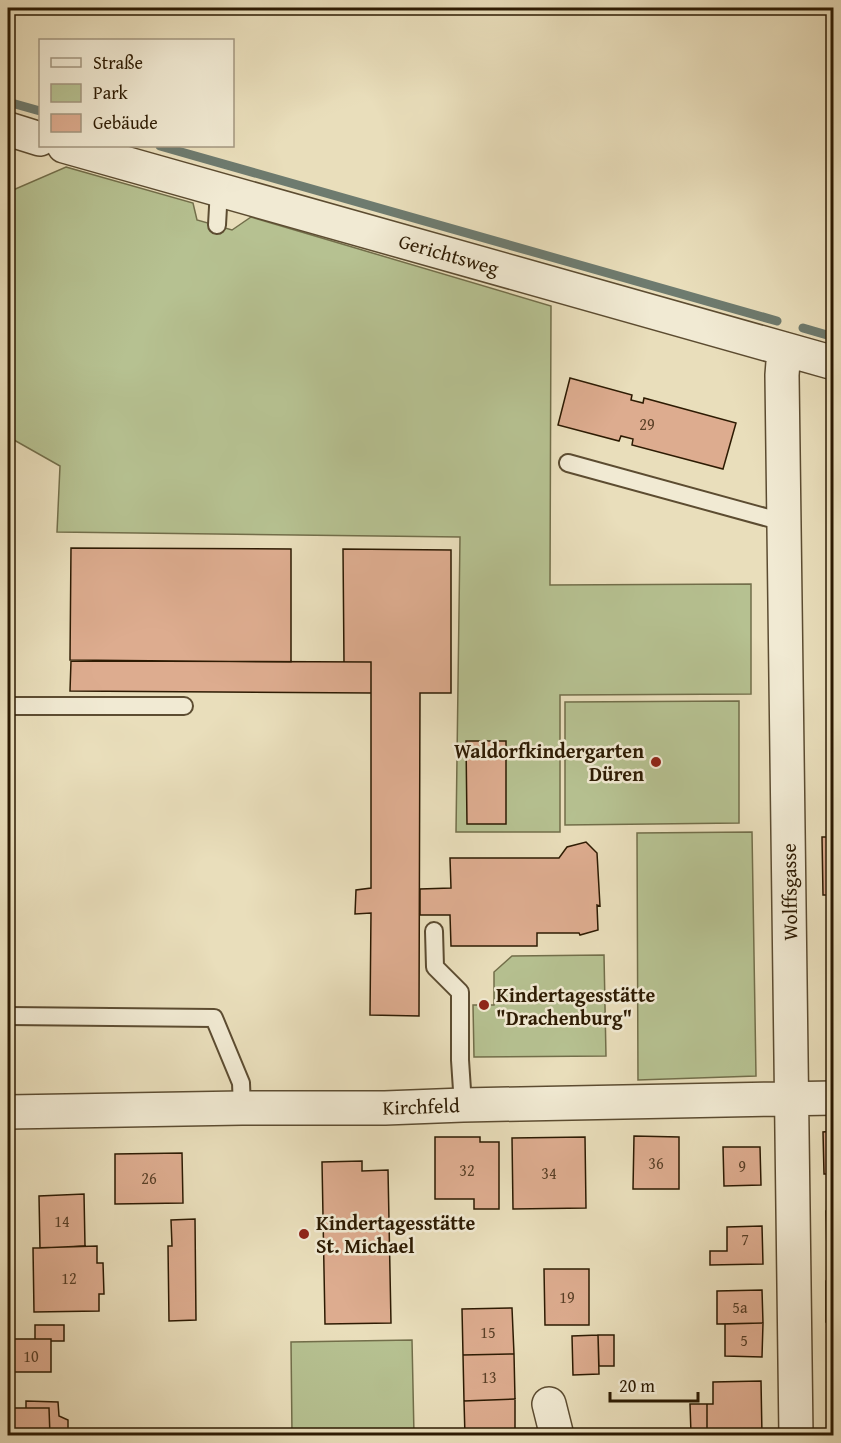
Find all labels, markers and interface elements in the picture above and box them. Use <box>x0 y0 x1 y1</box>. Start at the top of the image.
legend <box>39 39 234 147</box>
text: Straße <box>93 49 143 76</box>
text: Park <box>93 79 129 106</box>
text: Gebäude <box>93 109 158 136</box>
street label: Gerichtsweg <box>396 226 503 282</box>
house number: 29 <box>639 412 655 436</box>
place label: Waldorfkindergarten Düren <box>454 736 644 788</box>
marker: Waldorfkindergarten Düren <box>649 755 663 769</box>
street label: Wolffsgasse <box>774 843 804 941</box>
place label: Kindertagesstätte "Drachenburg" <box>496 980 655 1032</box>
marker: Kindertagesstätte "Drachenburg" <box>477 998 491 1012</box>
street label: Kirchfeld <box>382 1090 460 1122</box>
house number: 36 <box>648 1151 664 1175</box>
house number: 9 <box>738 1154 746 1178</box>
house number: 32 <box>459 1158 475 1182</box>
house number: 34 <box>541 1161 557 1185</box>
house number: 26 <box>141 1166 157 1190</box>
place label: Kindertagesstätte St. Michael <box>316 1208 475 1260</box>
house number: 14 <box>54 1209 70 1233</box>
marker: Kindertagesstätte St. Michael <box>297 1227 311 1241</box>
house number: 7 <box>741 1227 749 1251</box>
house number: 12 <box>61 1266 77 1290</box>
house number: 19 <box>559 1285 575 1309</box>
house number: 5a <box>732 1295 748 1319</box>
house number: 15 <box>480 1320 496 1344</box>
house number: 5 <box>740 1328 748 1352</box>
house number: 10 <box>23 1344 39 1368</box>
house number: 13 <box>481 1365 497 1389</box>
scale bar <box>610 1365 698 1403</box>
text: 20 m <box>619 1372 655 1399</box>

